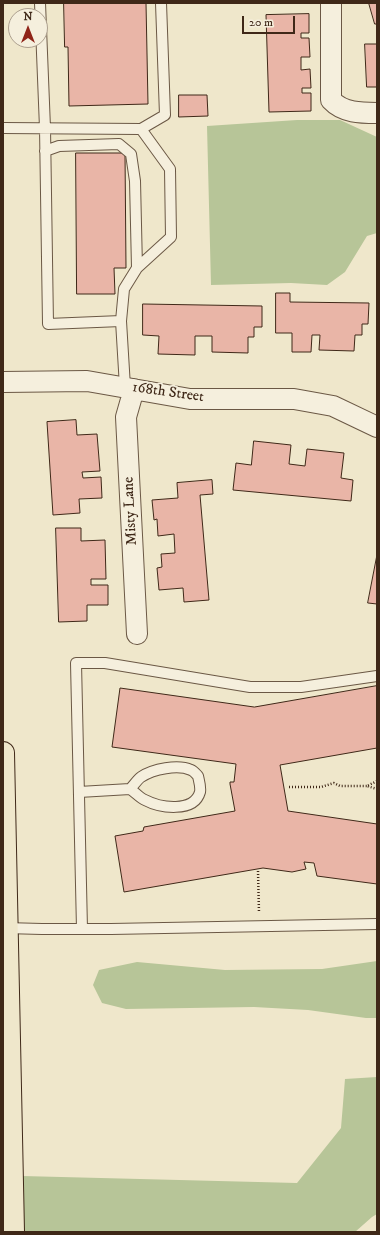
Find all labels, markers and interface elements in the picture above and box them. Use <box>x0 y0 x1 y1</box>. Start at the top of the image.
north arrow <box>8 8 48 48</box>
scale bar <box>244 8 297 34</box>
text: N <box>23 10 33 24</box>
text: 20 m <box>249 15 273 30</box>
street label: 168th Street <box>131 379 205 407</box>
street label: Misty Lane <box>120 476 142 546</box>

